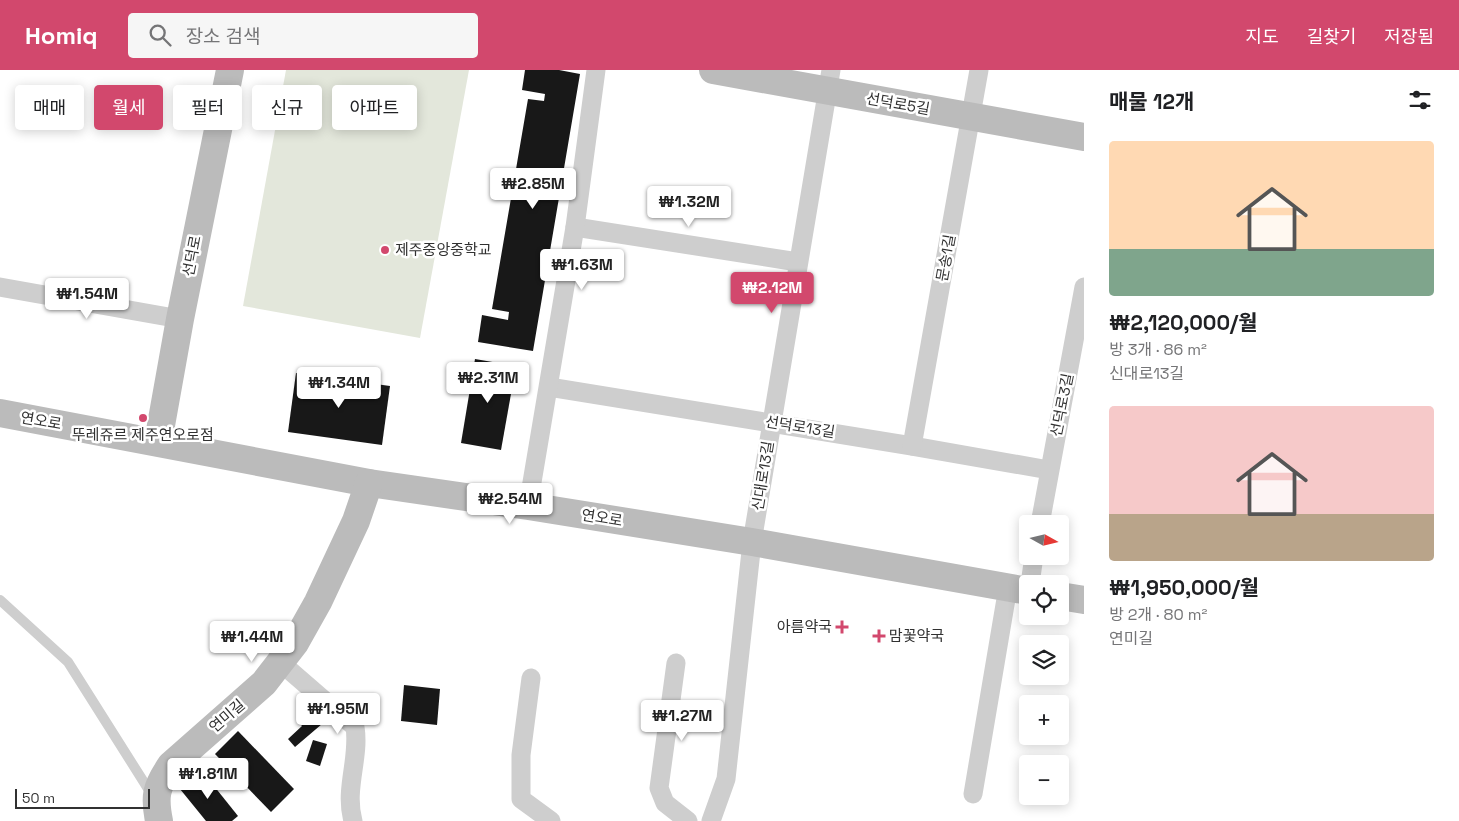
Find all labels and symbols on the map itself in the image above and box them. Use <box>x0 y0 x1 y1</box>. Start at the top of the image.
street label: 선덕로5길 <box>865 89 931 118</box>
pin: ₩2.85M <box>492 168 574 210</box>
pin: ₩1.32M <box>648 186 730 228</box>
street label: 문송1길 <box>932 233 959 283</box>
street label: 선덕로 <box>178 234 205 278</box>
place label: 제주중앙중학교 <box>395 240 492 259</box>
marker: 제주중앙중학교 <box>379 244 391 256</box>
pin: ₩1.63M <box>541 248 623 291</box>
pin: ₩2.12M <box>731 272 813 314</box>
pin: ₩1.54M <box>46 278 128 320</box>
pin: ₩2.31M <box>447 362 529 404</box>
pin: ₩1.34M <box>298 366 380 409</box>
street label: 선덕로3길 <box>1046 372 1077 438</box>
street label: 연오로 <box>19 408 63 433</box>
marker: 뚜레쥬르 제주연오로점 <box>137 412 149 424</box>
street label: 선덕로13길 <box>764 412 836 441</box>
place label: 뚜레쥬르 제주연오로점 <box>72 425 214 444</box>
street label: 신대로13길 <box>748 440 777 512</box>
pin: ₩2.54M <box>469 482 551 525</box>
street label: 연오로 <box>580 505 624 530</box>
north arrow <box>1019 515 1069 565</box>
place label: 아름약국 <box>777 617 832 636</box>
pin: ₩1.44M <box>211 620 293 663</box>
marker: 아름약국 <box>836 621 848 633</box>
place label: 맘꽃약국 <box>889 626 944 645</box>
marker: 맘꽃약국 <box>873 630 885 642</box>
pin: ₩1.95M <box>297 692 379 735</box>
street label: 연미길 <box>205 695 249 736</box>
pin: ₩1.27M <box>641 700 723 742</box>
pin: ₩1.81M <box>167 758 249 800</box>
scale bar <box>15 786 150 809</box>

